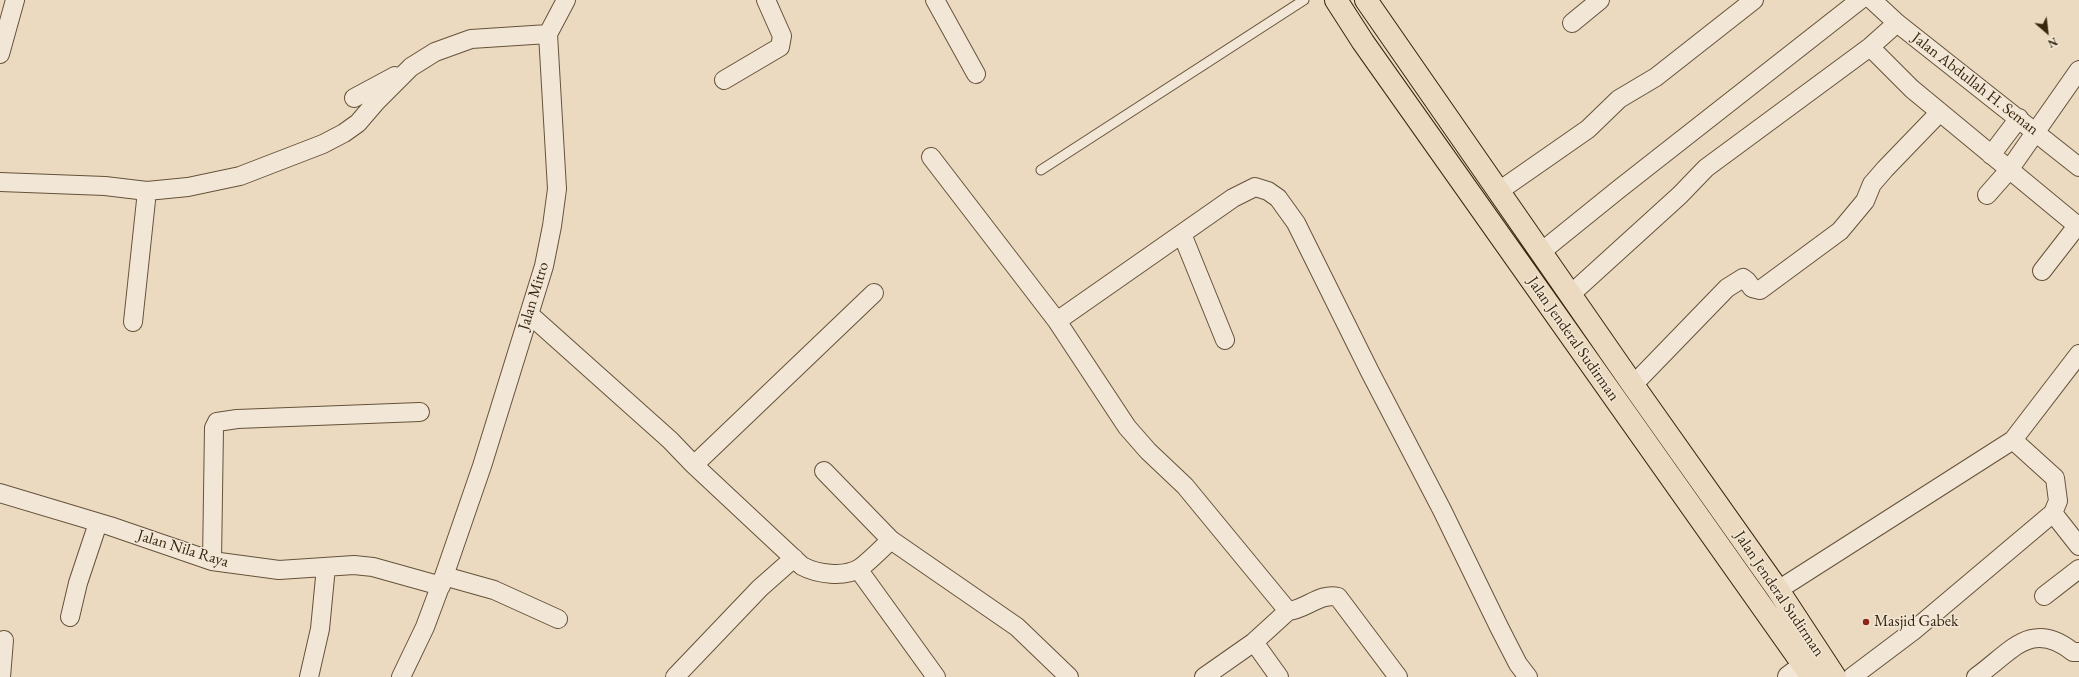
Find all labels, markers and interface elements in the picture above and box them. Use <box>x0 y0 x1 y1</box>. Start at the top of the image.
north arrow <box>2027 12 2067 52</box>
street label: Jalan Abdullah H. Seman <box>1908 28 2042 140</box>
text: N <box>2045 34 2060 51</box>
street label: Jalan Mitro <box>515 260 553 332</box>
street label: Jalan Jenderal Sudirman <box>1523 273 1623 405</box>
street label: Jalan Nila Raya <box>135 526 231 572</box>
street label: Jalan Jenderal Sudirman <box>1730 528 1828 660</box>
place label: Masjid Gabek <box>1874 612 1959 632</box>
marker: Masjid Gabek <box>1861 617 1871 627</box>

